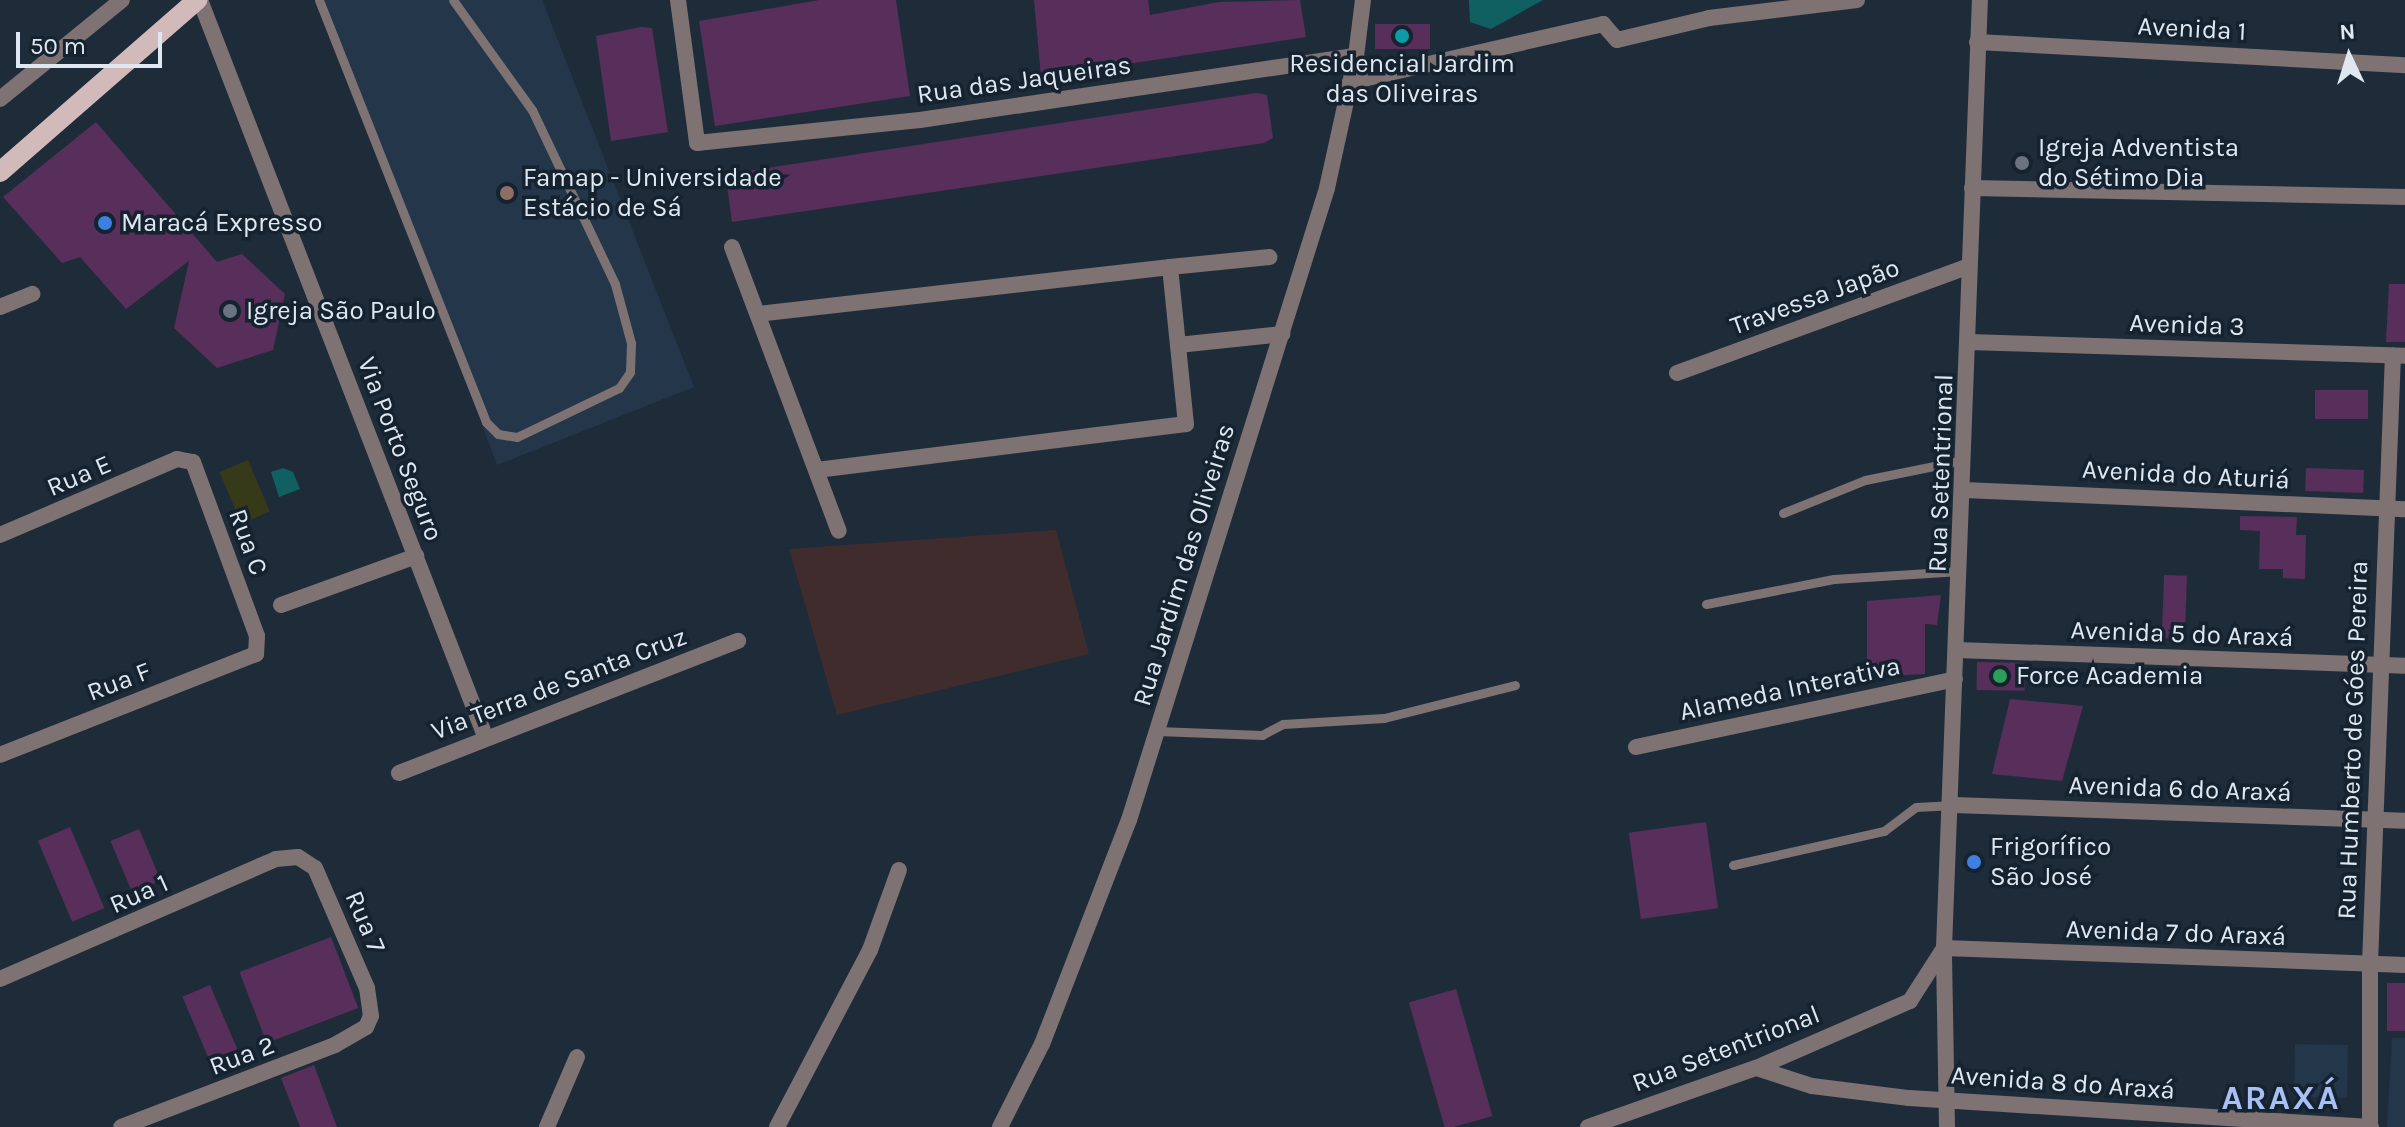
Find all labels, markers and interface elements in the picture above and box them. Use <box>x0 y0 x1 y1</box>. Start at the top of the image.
street label: Avenida 1 <box>2137 11 2247 47</box>
scale bar <box>20 16 166 66</box>
north arrow <box>2309 16 2389 96</box>
text: N <box>2339 19 2356 46</box>
marker: Residencial Jardim das Oliveiras <box>1393 27 1411 45</box>
text: 50 m <box>30 32 86 60</box>
place label: Residencial Jardim das Oliveiras <box>1289 48 1515 110</box>
street label: Rua das Jaqueiras <box>915 50 1133 110</box>
place label: Igreja Adventista do Sétimo Dia <box>2038 132 2239 194</box>
marker: Igreja Adventista do Sétimo Dia <box>2013 154 2031 172</box>
place label: Famap - Universidade Estácio de Sá <box>523 162 782 224</box>
marker: Famap - Universidade Estácio de Sá <box>498 184 516 202</box>
place label: Maracá Expresso <box>121 207 322 239</box>
marker: Maracá Expresso <box>96 214 114 232</box>
street label: Travessa Japão <box>1726 252 1904 342</box>
place label: Igreja São Paulo <box>246 295 436 327</box>
marker: Igreja São Paulo <box>221 302 239 320</box>
street label: Avenida 3 <box>2129 307 2245 343</box>
street label: Via Porto Seguro <box>351 353 449 545</box>
street label: Rua Setentrional <box>1922 373 1960 573</box>
street label: Rua Jardim das Oliveiras <box>1126 420 1242 710</box>
street label: Rua E <box>42 449 116 503</box>
street label: Avenida do Aturiá <box>2081 454 2291 496</box>
street label: Rua C <box>222 505 274 579</box>
street label: Rua Humberto de Góes Pereira <box>2331 560 2375 920</box>
street label: Avenida 5 do Araxá <box>2070 615 2294 653</box>
street label: Via Terra de Santa Cruz <box>427 621 691 747</box>
street label: Alameda Interativa <box>1677 650 1903 728</box>
street label: Rua F <box>83 656 155 708</box>
place label: Force Academia <box>2016 660 2203 692</box>
marker: Force Academia <box>1991 667 2009 685</box>
street label: Avenida 6 do Araxá <box>2068 770 2292 808</box>
place label: Frigorífico São José <box>1990 831 2111 892</box>
marker: Frigorífico São José <box>1965 853 1983 871</box>
street label: Rua 1 <box>105 867 173 921</box>
street label: Rua 7 <box>338 886 392 958</box>
street label: Avenida 7 do Araxá <box>2065 914 2287 952</box>
street label: Rua Setentrional <box>1628 999 1824 1099</box>
street label: Rua 2 <box>205 1029 279 1083</box>
street label: Avenida 8 do Araxá <box>1950 1060 2176 1106</box>
district label: ARAXÁ <box>2222 1079 2340 1119</box>

